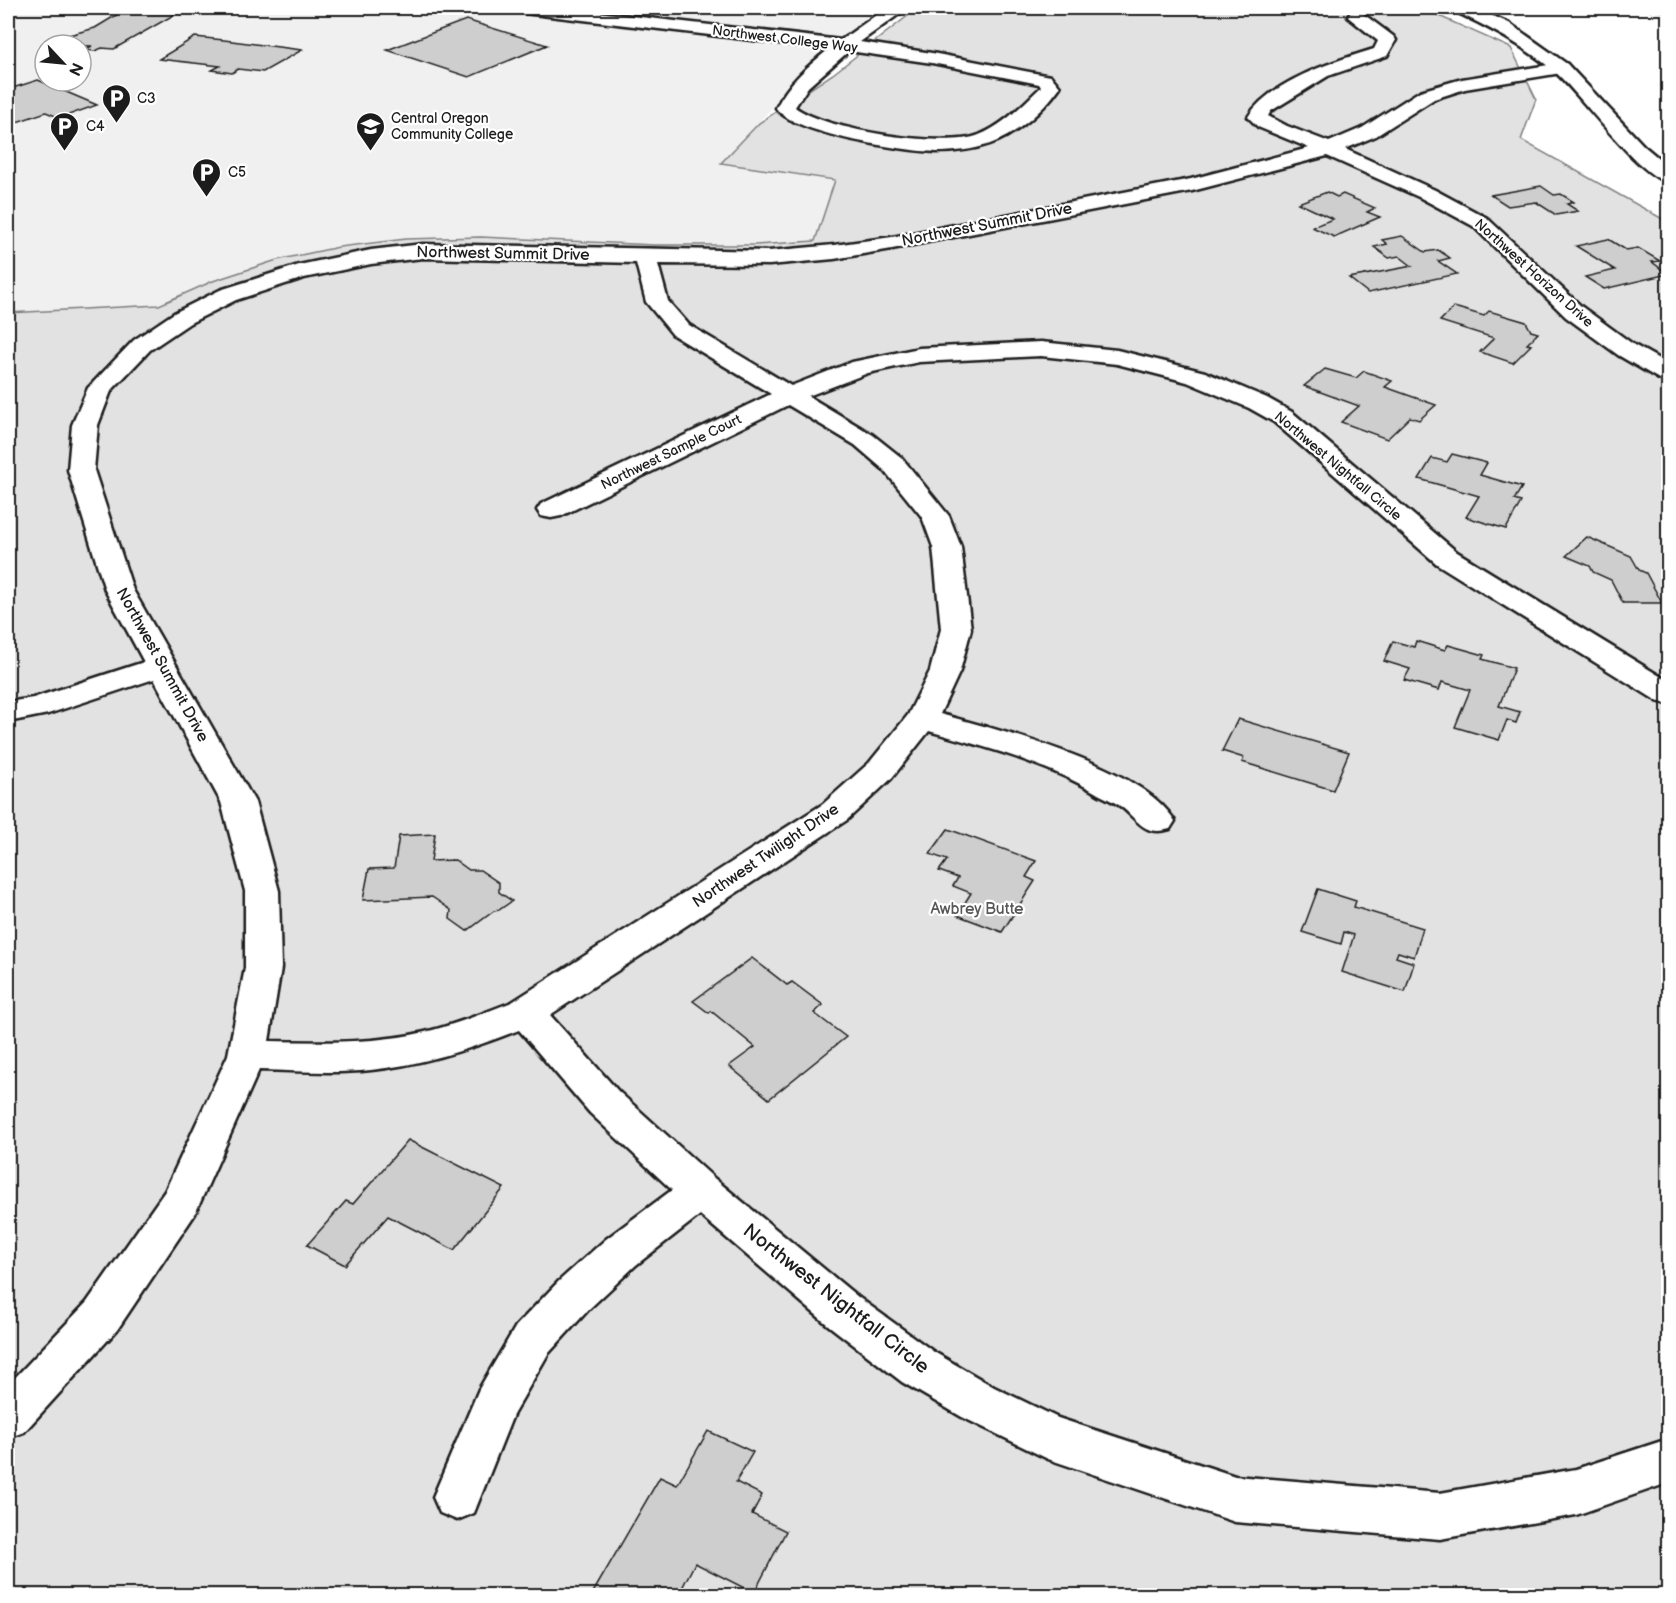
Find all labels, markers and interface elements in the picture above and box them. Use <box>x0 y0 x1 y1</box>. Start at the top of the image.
street label: Northwest College Way <box>711 22 859 56</box>
north arrow <box>33 33 93 93</box>
text: N <box>64 59 86 78</box>
parking icon: C3 <box>100 82 132 124</box>
place label: C3 <box>137 90 156 107</box>
parking icon: C4 <box>49 110 81 152</box>
school or university icon: Central Oregon Community College <box>354 110 386 152</box>
place label: Central Oregon Community College <box>391 110 513 143</box>
place label: C4 <box>86 118 105 135</box>
parking icon: C5 <box>191 156 223 198</box>
place label: C5 <box>228 164 246 181</box>
street label: Northwest Summit Drive <box>900 199 1074 251</box>
street label: Northwest Horizon Drive <box>1471 215 1597 331</box>
street label: Northwest Summit Drive <box>416 243 590 265</box>
street label: Northwest Nightfall Circle <box>1271 408 1405 524</box>
street label: Northwest Sample Court <box>598 410 745 493</box>
street label: Northwest Summit Drive <box>112 585 213 746</box>
street label: Northwest Twilight Drive <box>689 800 843 912</box>
park label: Awbrey Butte <box>930 900 1024 919</box>
street label: Northwest Nightfall Circle <box>738 1219 934 1379</box>

